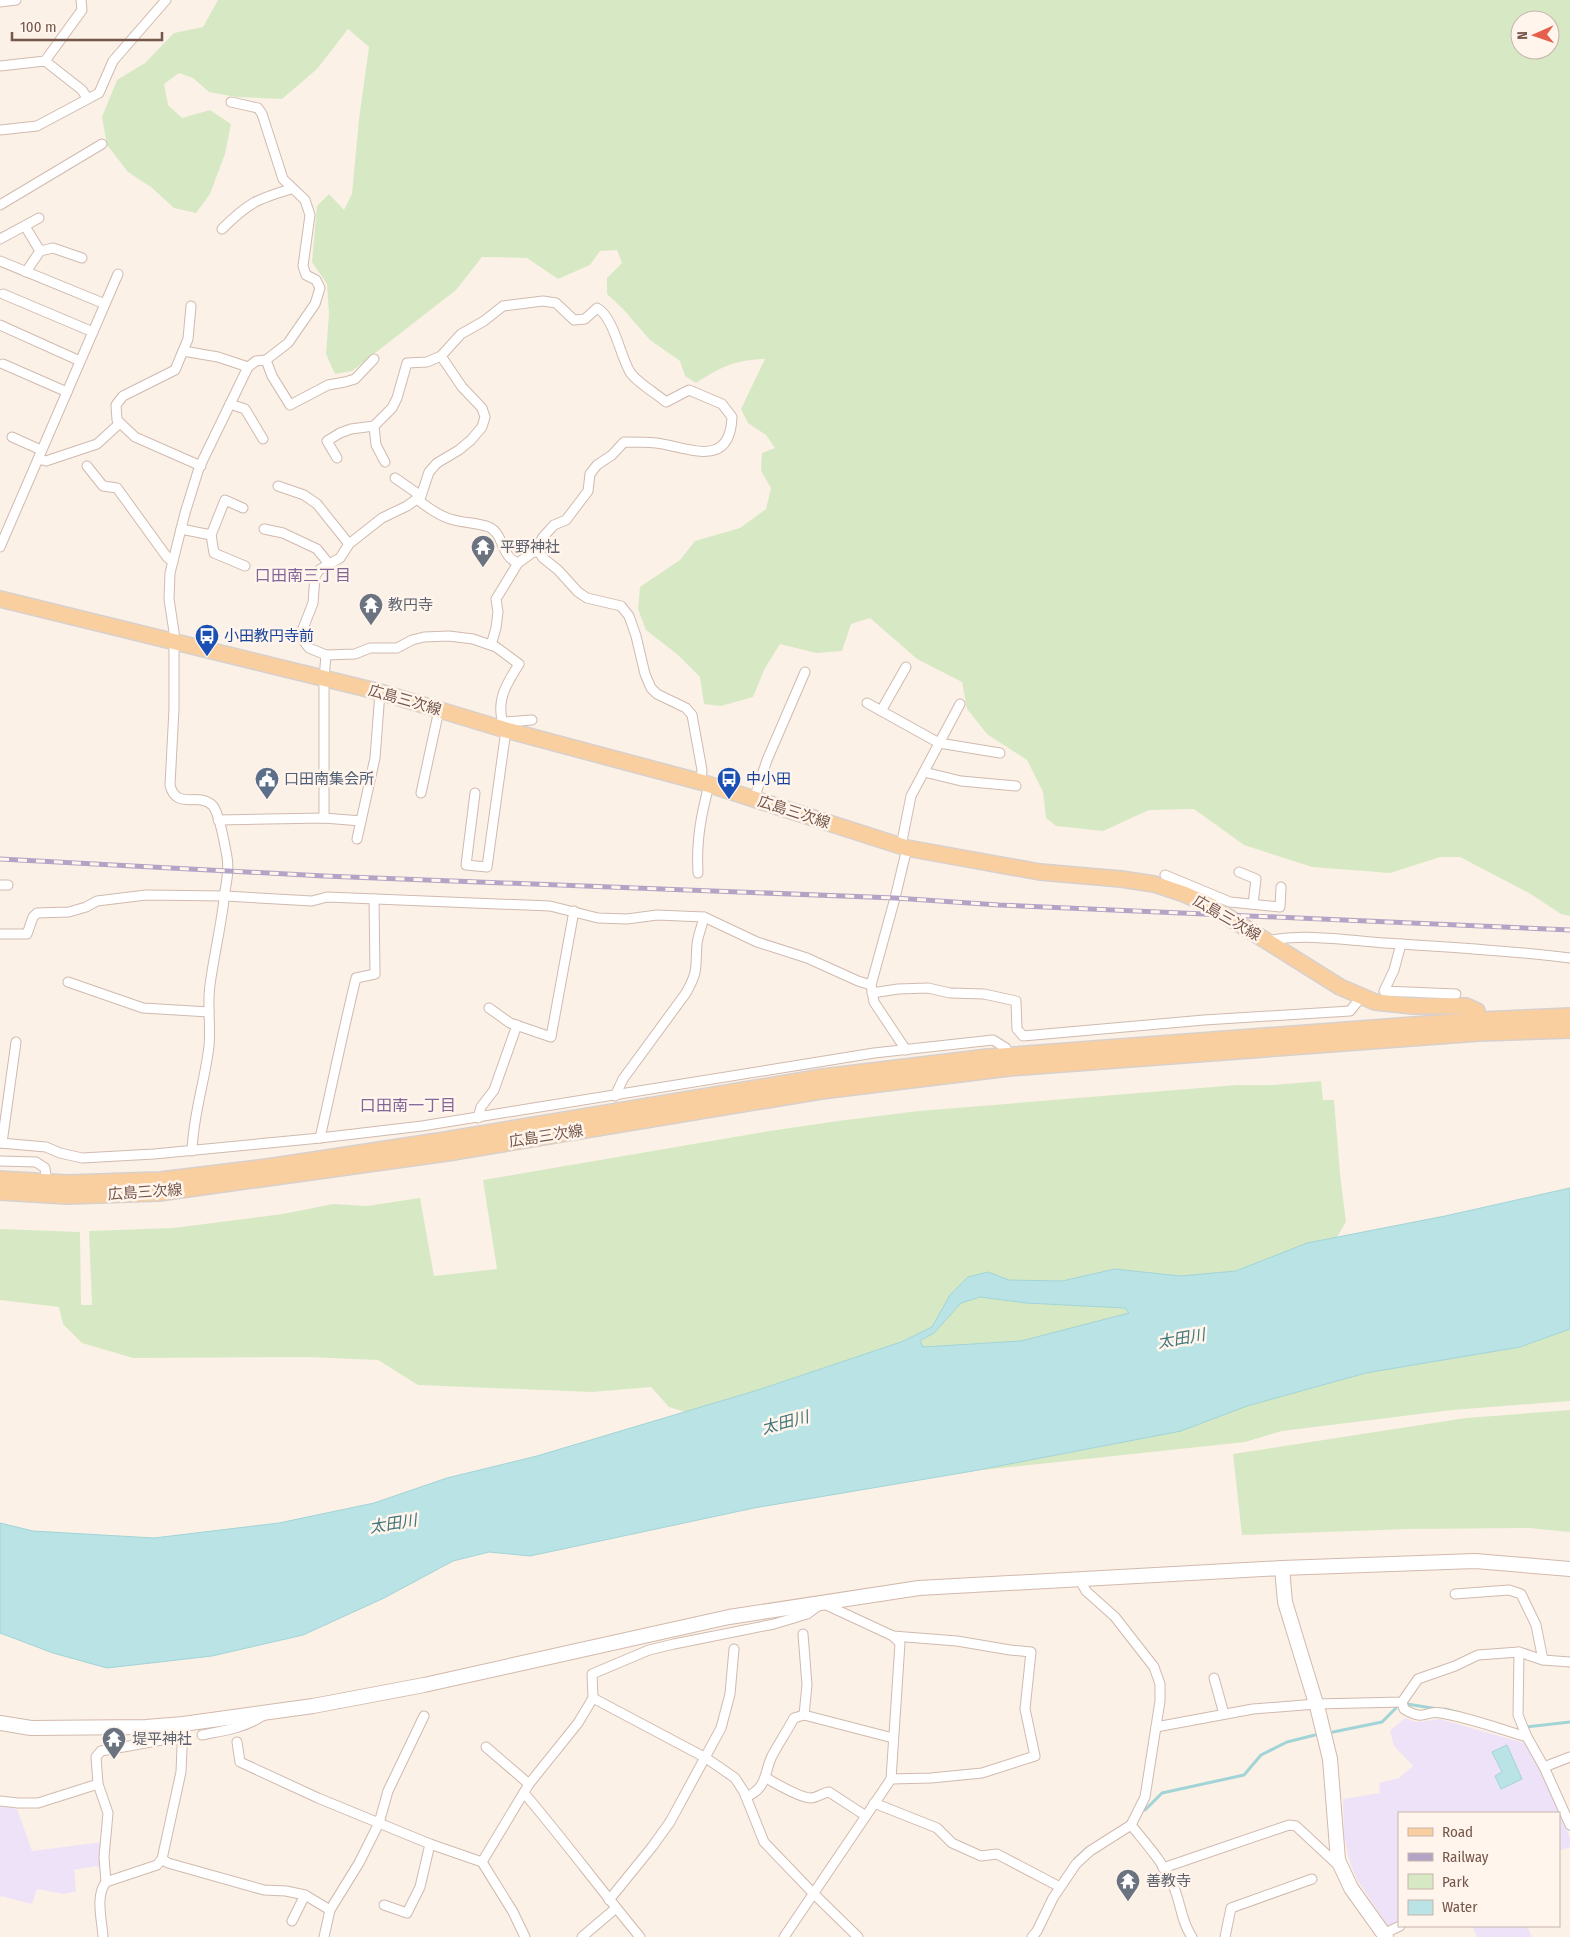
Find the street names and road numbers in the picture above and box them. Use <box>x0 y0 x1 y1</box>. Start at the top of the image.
street label: 広島三次線 <box>366 681 444 719</box>
street label: 広島三次線 <box>756 792 832 832</box>
street label: 広島三次線 <box>1190 891 1264 945</box>
street label: 広島三次線 <box>508 1121 584 1151</box>
street label: 広島三次線 <box>107 1180 183 1204</box>

